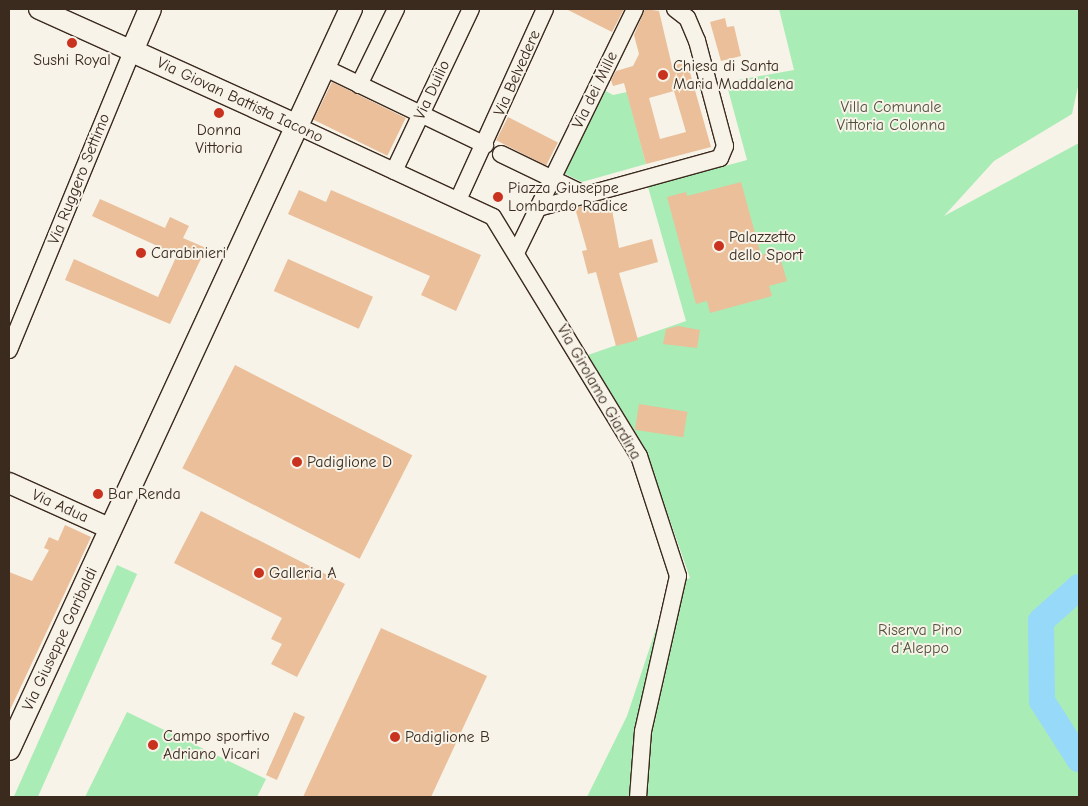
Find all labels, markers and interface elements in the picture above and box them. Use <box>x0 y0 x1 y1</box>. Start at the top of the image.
street label: Via Belvedere <box>489 27 545 119</box>
marker: Sushi Royal <box>66 37 78 49</box>
street label: Via dei Mille <box>568 48 622 132</box>
place label: Sushi Royal <box>33 50 111 70</box>
street label: Via Giovan Battista Iacono <box>154 53 326 147</box>
place label: Chiesa di Santa Maria Maddalena <box>673 56 794 94</box>
street label: Via Duilio <box>410 57 454 123</box>
marker: Chiesa di Santa Maria Maddalena <box>657 69 669 81</box>
park label: Villa Comunale Vittoria Colonna <box>836 97 946 135</box>
marker: Donna Vittoria <box>213 107 225 119</box>
street label: Via Ruggero Settimo <box>44 111 114 247</box>
place label: Donna Vittoria <box>195 120 243 158</box>
place label: Piazza Giuseppe Lombardo Radice <box>508 178 628 216</box>
marker: Piazza Giuseppe Lombardo Radice <box>492 191 504 203</box>
place label: Palazzetto dello Sport <box>729 227 803 265</box>
marker: Palazzetto dello Sport <box>713 240 725 252</box>
place label: Carabinieri <box>151 243 226 263</box>
marker: Carabinieri <box>135 247 147 259</box>
street label: Via Girolamo Giardina <box>553 321 645 463</box>
place label: Padiglione D <box>307 452 392 472</box>
marker: Padiglione D <box>291 456 303 468</box>
place label: Bar Renda <box>108 484 181 504</box>
street label: Via Adua <box>29 485 91 527</box>
marker: Bar Renda <box>92 488 104 500</box>
place label: Galleria A <box>269 563 337 583</box>
street label: Via Giuseppe Garibaldi <box>18 564 102 714</box>
marker: Galleria A <box>253 567 265 579</box>
park label: Riserva Pino d'Aleppo <box>878 620 962 658</box>
place label: Campo sportivo Adriano Vicari <box>163 726 270 764</box>
place label: Padiglione B <box>405 727 490 747</box>
marker: Padiglione B <box>389 731 401 743</box>
marker: Campo sportivo Adriano Vicari <box>147 739 159 751</box>

